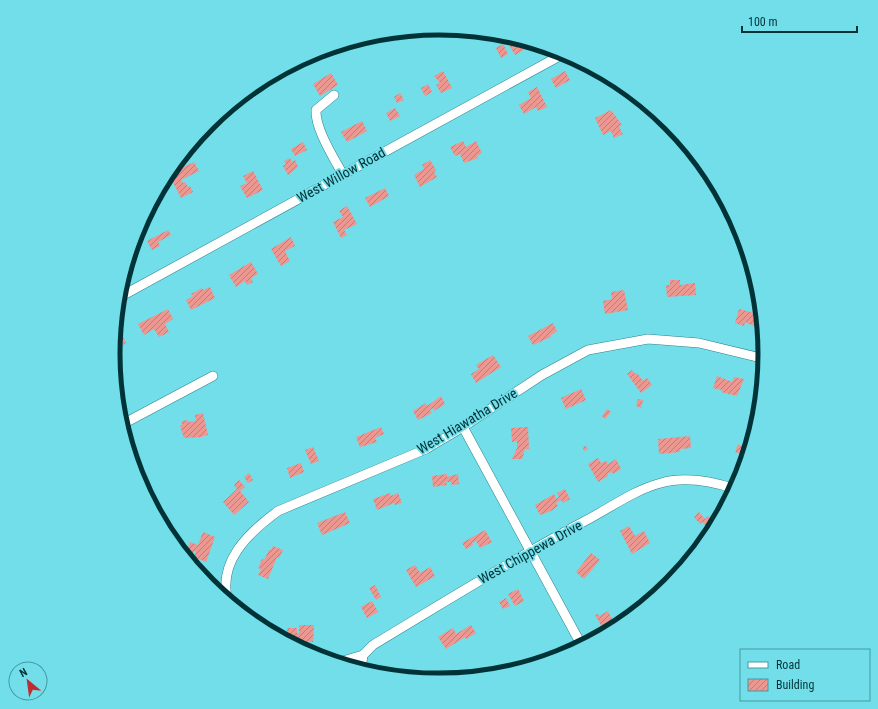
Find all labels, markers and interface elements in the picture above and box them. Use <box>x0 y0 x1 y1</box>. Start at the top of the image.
scale bar <box>742 8 857 34</box>
text: 100 m <box>748 15 778 29</box>
street label: West Willow Road <box>294 144 388 206</box>
street label: West Hiawatha Drive <box>414 385 520 457</box>
street label: West Chippewa Drive <box>475 517 585 587</box>
legend <box>740 649 870 701</box>
text: Road <box>776 658 800 672</box>
north arrow <box>8 661 48 701</box>
text: N <box>17 665 30 680</box>
text: Building <box>776 678 814 692</box>

